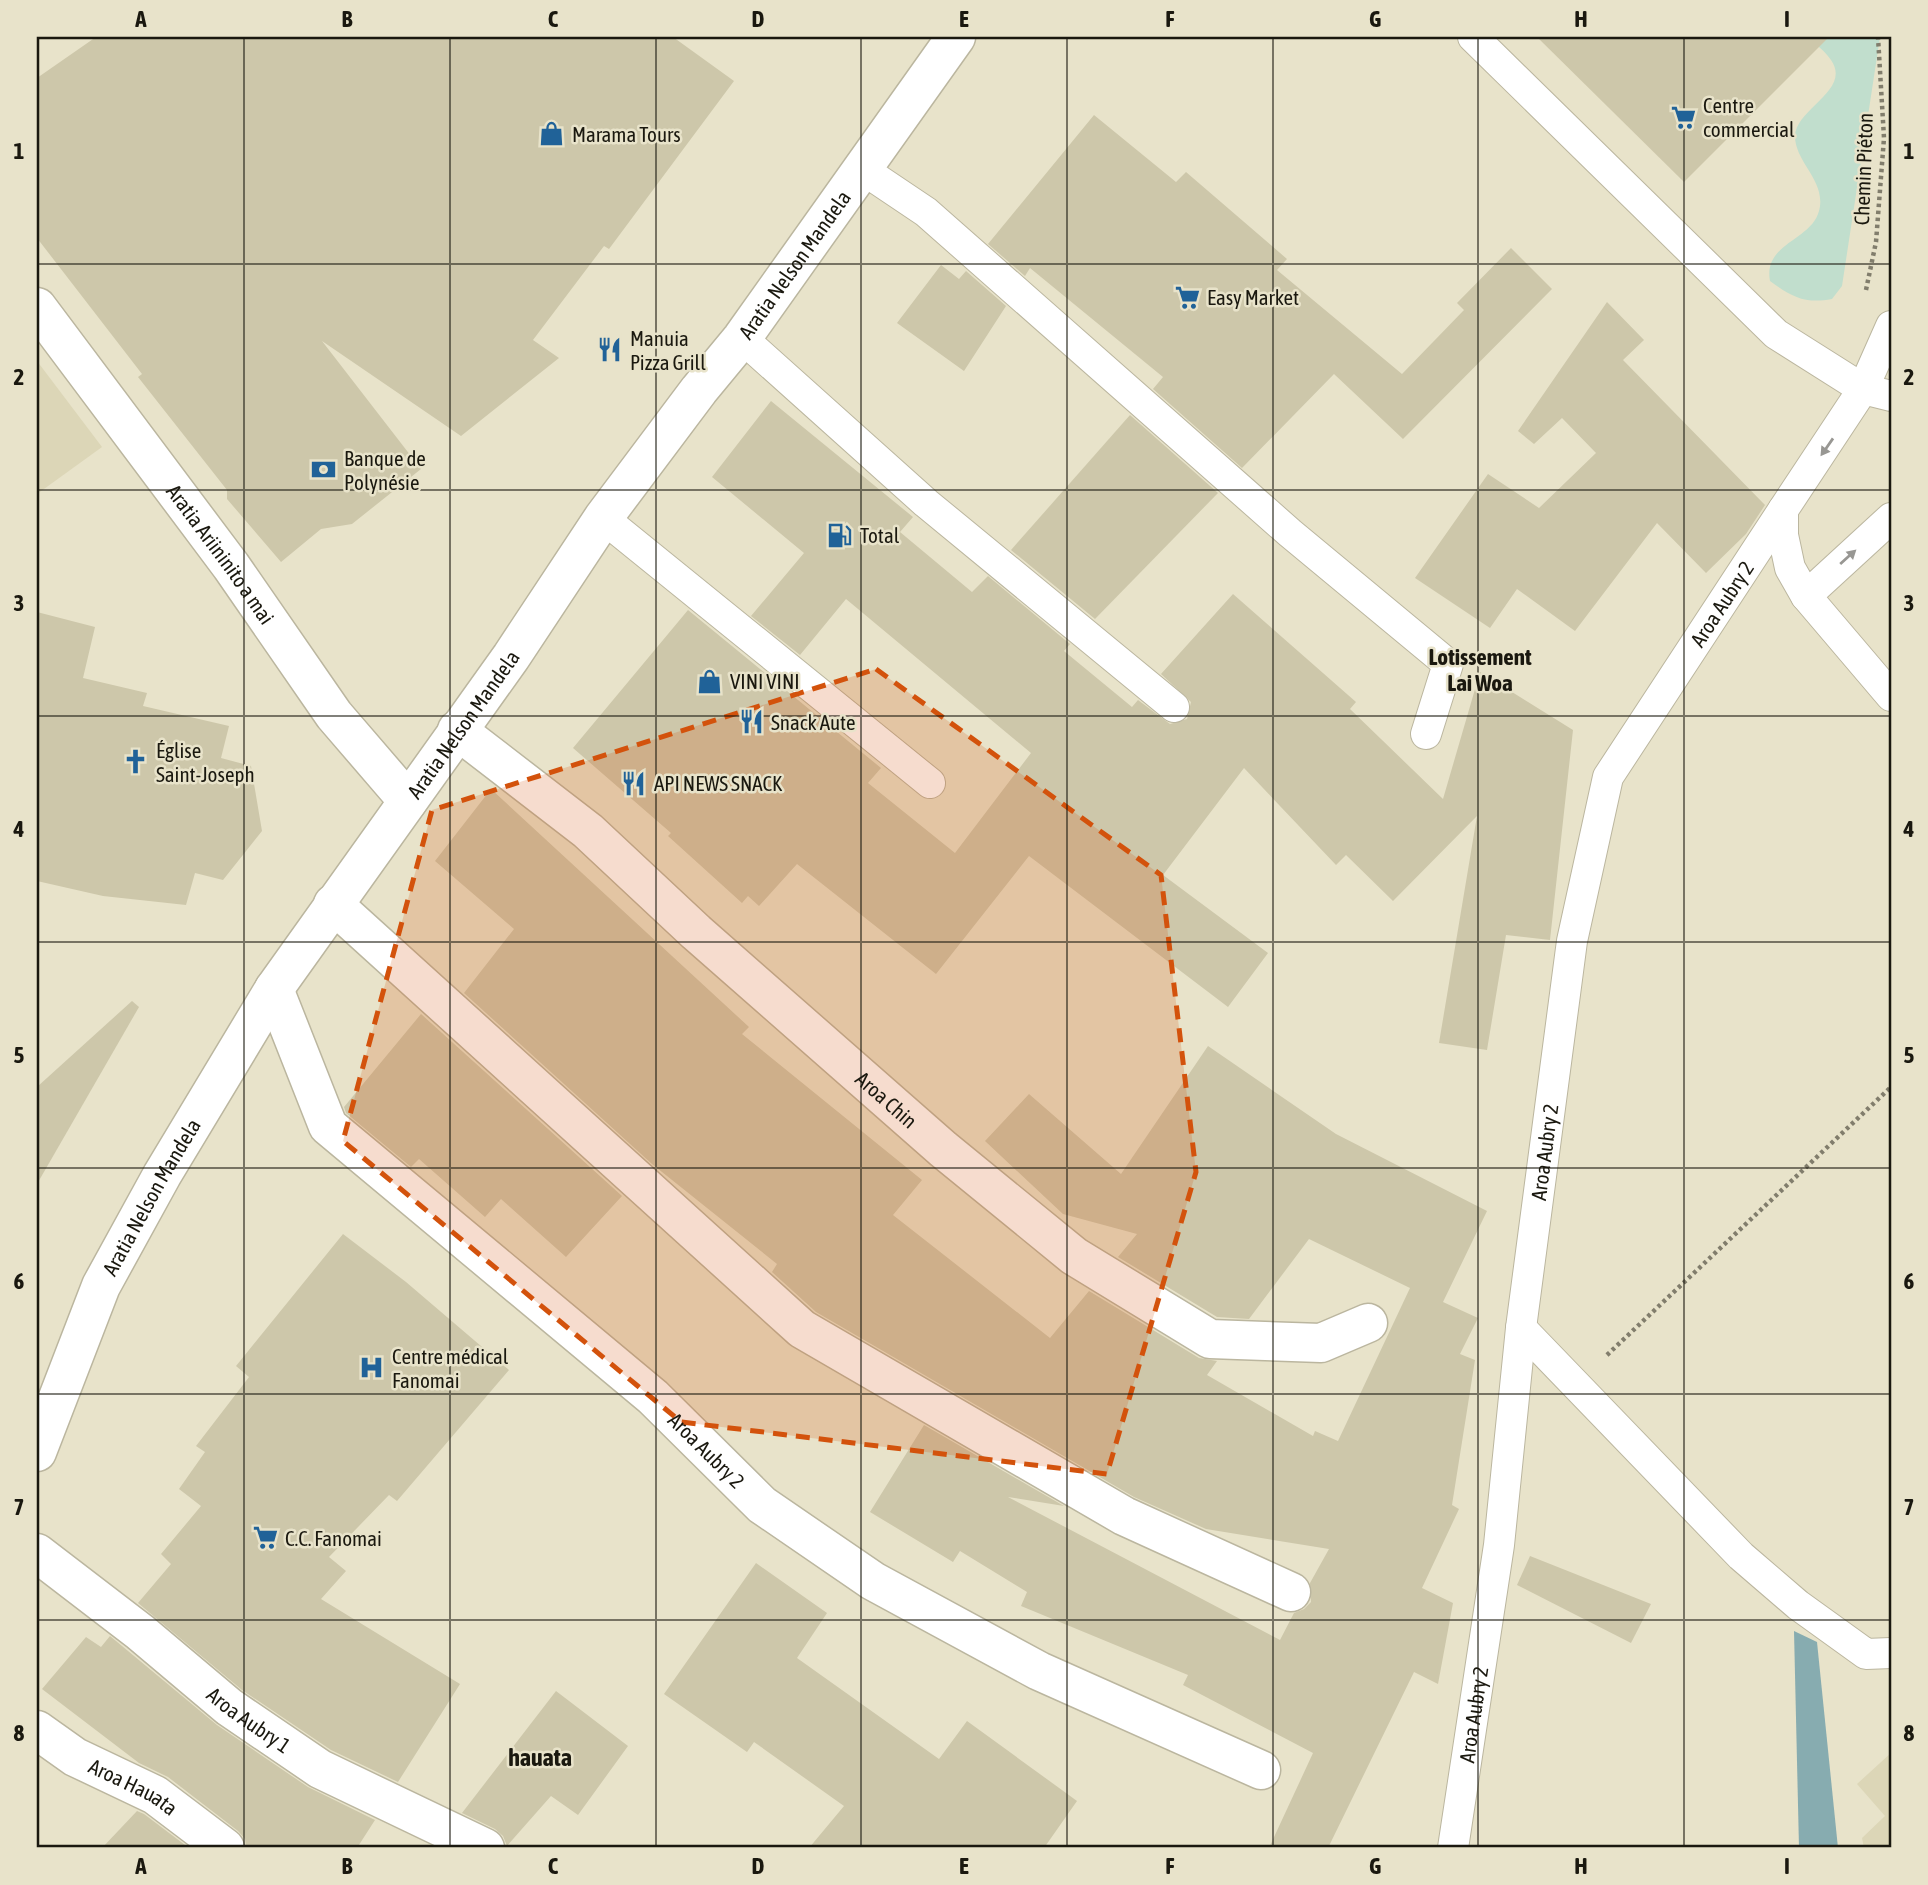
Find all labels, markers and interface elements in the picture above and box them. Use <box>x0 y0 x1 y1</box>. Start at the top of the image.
text: A <box>134 6 147 32</box>
text: B <box>342 6 353 32</box>
text: C <box>548 6 559 32</box>
text: D <box>752 6 765 32</box>
text: E <box>959 6 969 32</box>
text: F <box>1165 6 1175 32</box>
text: G <box>1369 6 1381 32</box>
text: H <box>1574 6 1588 32</box>
text: I <box>1784 6 1790 32</box>
place label: Centre commercial <box>1703 93 1795 141</box>
supermarket icon: Centre commercial <box>1669 103 1697 131</box>
street label: Chemin Piéton <box>1849 112 1877 226</box>
shop icon: Marama Tours <box>538 120 566 148</box>
place label: Marama Tours <box>572 122 681 146</box>
text: 1 <box>14 138 25 164</box>
text: 1 <box>1904 138 1915 164</box>
street label: Aratia Nelson Mandela <box>733 186 855 343</box>
supermarket icon: Easy Market <box>1173 283 1201 311</box>
place label: Easy Market <box>1207 285 1299 309</box>
place label: Manuia Pizza Grill <box>630 326 706 374</box>
restaurant icon: Manuia Pizza Grill <box>596 336 624 364</box>
text: 2 <box>14 364 24 390</box>
text: 2 <box>1904 364 1914 390</box>
one-way arrow <box>1820 438 1834 456</box>
place label: Banque de Polynésie <box>344 446 426 494</box>
bank icon: Banque de Polynésie <box>310 456 338 484</box>
street label: Aratia Ariininito a mai <box>162 480 279 629</box>
fuel station icon: Total <box>826 521 854 549</box>
place label: Total <box>860 523 900 547</box>
one-way arrow <box>1840 550 1857 565</box>
street label: Aroa Aubry 2 <box>1685 557 1758 651</box>
text: 3 <box>14 590 24 616</box>
text: 3 <box>1904 590 1914 616</box>
district label: Lotissement Lai Woa <box>1428 644 1532 696</box>
street label: Aratia Nelson Mandela <box>402 646 524 803</box>
shop icon: VINI VINI <box>696 667 724 695</box>
place label: VINI VINI <box>730 669 800 693</box>
restaurant icon: Snack Aute <box>737 708 765 736</box>
place label: Snack Aute <box>771 710 855 734</box>
place label: Église Saint-Joseph <box>156 738 255 786</box>
church icon: Église Saint-Joseph <box>122 748 150 776</box>
restaurant icon: API NEWS SNACK <box>620 769 648 797</box>
place label: API NEWS SNACK <box>654 771 783 795</box>
text: 4 <box>13 816 25 842</box>
text: 4 <box>1903 816 1915 842</box>
text: 5 <box>14 1042 25 1068</box>
text: 5 <box>1904 1042 1915 1068</box>
street label: Aroa Chin <box>851 1066 922 1133</box>
street label: Aroa Aubry 2 <box>1526 1102 1562 1202</box>
street label: Aratia Nelson Mandela <box>97 1114 205 1280</box>
text: 6 <box>14 1268 25 1294</box>
text: 6 <box>1904 1268 1915 1294</box>
place label: Centre médical Fanomai <box>392 1344 509 1392</box>
hospital icon: Centre médical Fanomai <box>358 1354 386 1382</box>
street label: Aroa Aubry 2 <box>664 1408 750 1493</box>
text: 7 <box>14 1494 24 1520</box>
text: 7 <box>1904 1494 1914 1520</box>
supermarket icon: C.C. Fanomai <box>251 1524 279 1552</box>
place label: C.C. Fanomai <box>285 1526 382 1550</box>
street label: Aroa Aubry 2 <box>1454 1665 1492 1764</box>
street label: Aroa Aubry 1 <box>202 1682 296 1758</box>
text: 8 <box>14 1720 25 1746</box>
text: 8 <box>1904 1720 1915 1746</box>
district label: hauata <box>508 1744 572 1771</box>
street label: Aroa Hauata <box>85 1753 182 1820</box>
text: A <box>134 1853 147 1879</box>
text: B <box>342 1853 353 1879</box>
text: C <box>548 1853 559 1879</box>
text: D <box>752 1853 765 1879</box>
text: E <box>959 1853 969 1879</box>
text: F <box>1165 1853 1175 1879</box>
text: G <box>1369 1853 1381 1879</box>
text: H <box>1574 1853 1588 1879</box>
text: I <box>1784 1853 1790 1879</box>

